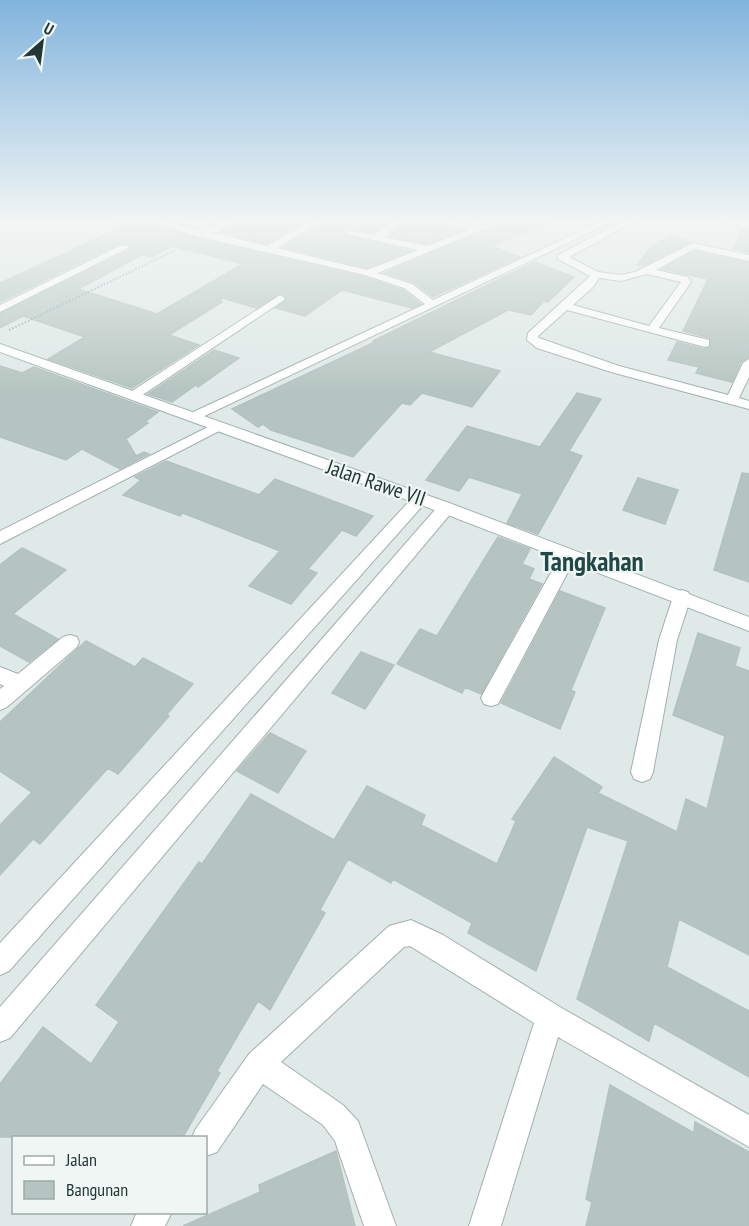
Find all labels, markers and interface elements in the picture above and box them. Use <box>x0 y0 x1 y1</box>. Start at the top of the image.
north arrow <box>12 12 72 72</box>
text: U <box>41 18 57 40</box>
street label: Jalan Rawe VII <box>322 453 429 512</box>
district label: Tangkahan <box>540 544 644 578</box>
legend <box>12 1136 207 1214</box>
text: Jalan <box>65 1148 97 1171</box>
text: Bangunan <box>66 1178 128 1201</box>

